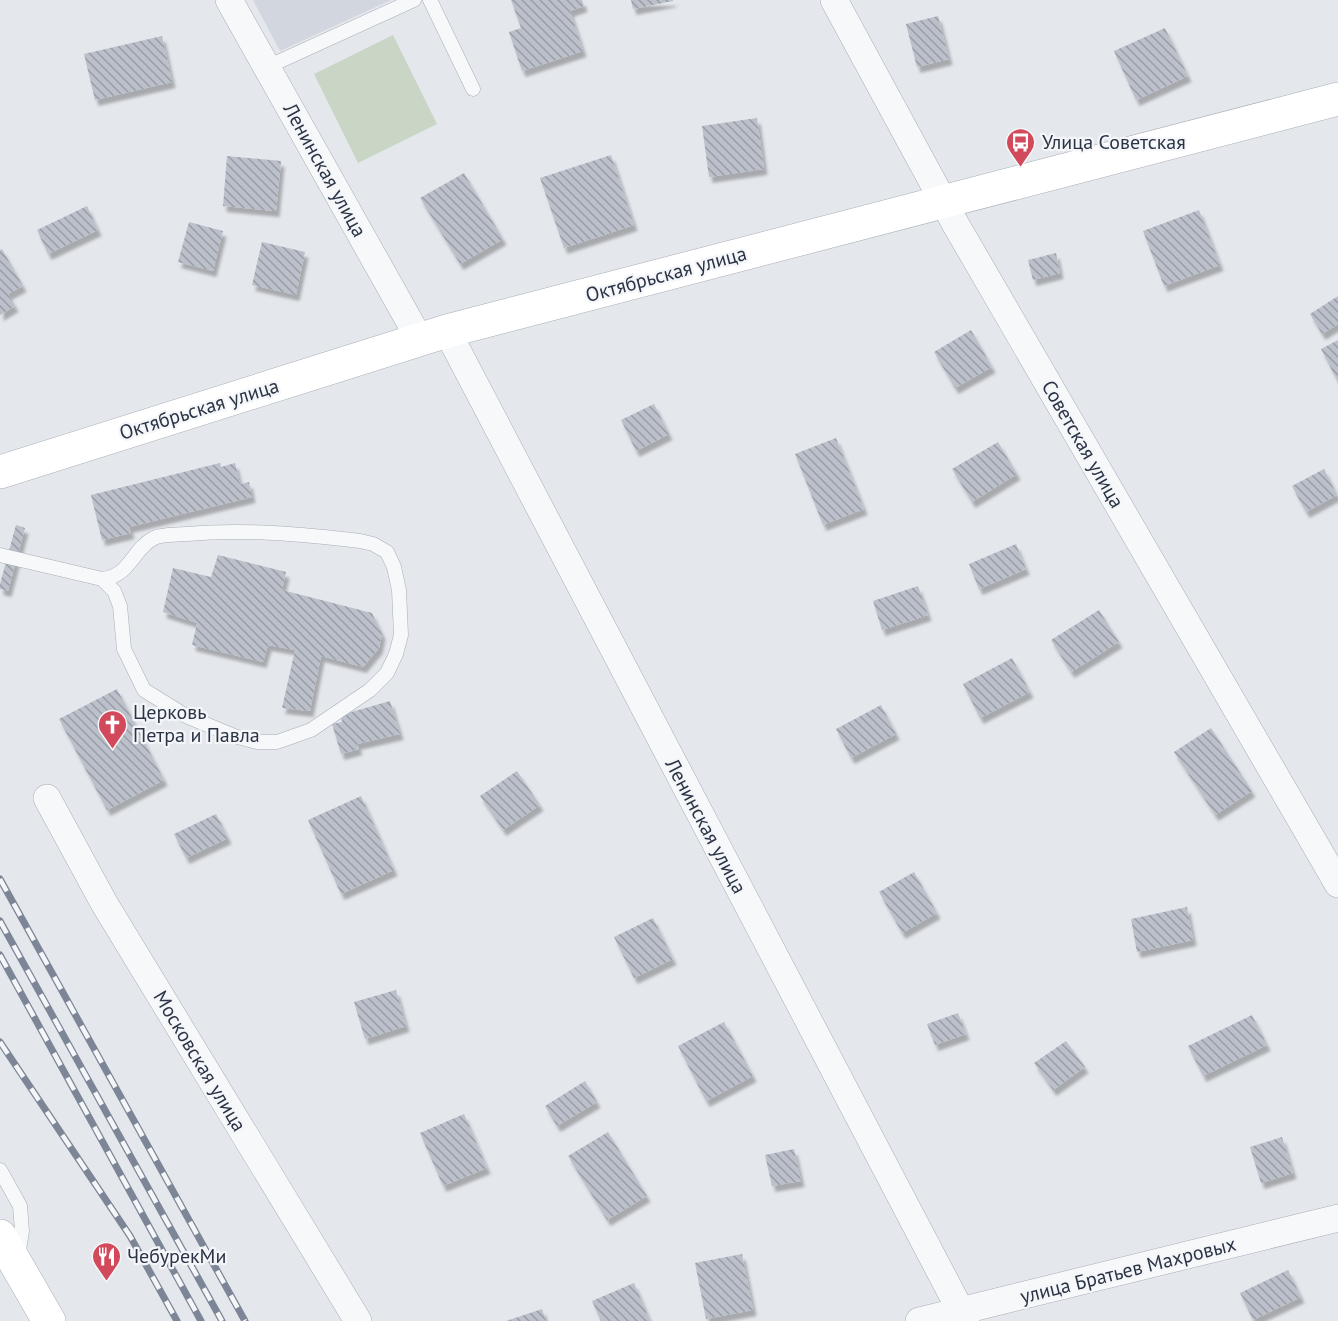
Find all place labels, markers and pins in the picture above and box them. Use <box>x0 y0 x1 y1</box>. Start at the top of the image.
bus stop icon: Улица Советская <box>1005 126 1037 168</box>
place label: Улица Советская <box>1042 129 1186 155</box>
place label: Церковь Петра и Павла <box>133 699 260 748</box>
church icon: Церковь Петра и Павла <box>96 708 128 750</box>
restaurant icon: ЧебурекМи <box>90 1240 122 1282</box>
place label: ЧебурекМи <box>127 1243 226 1269</box>

